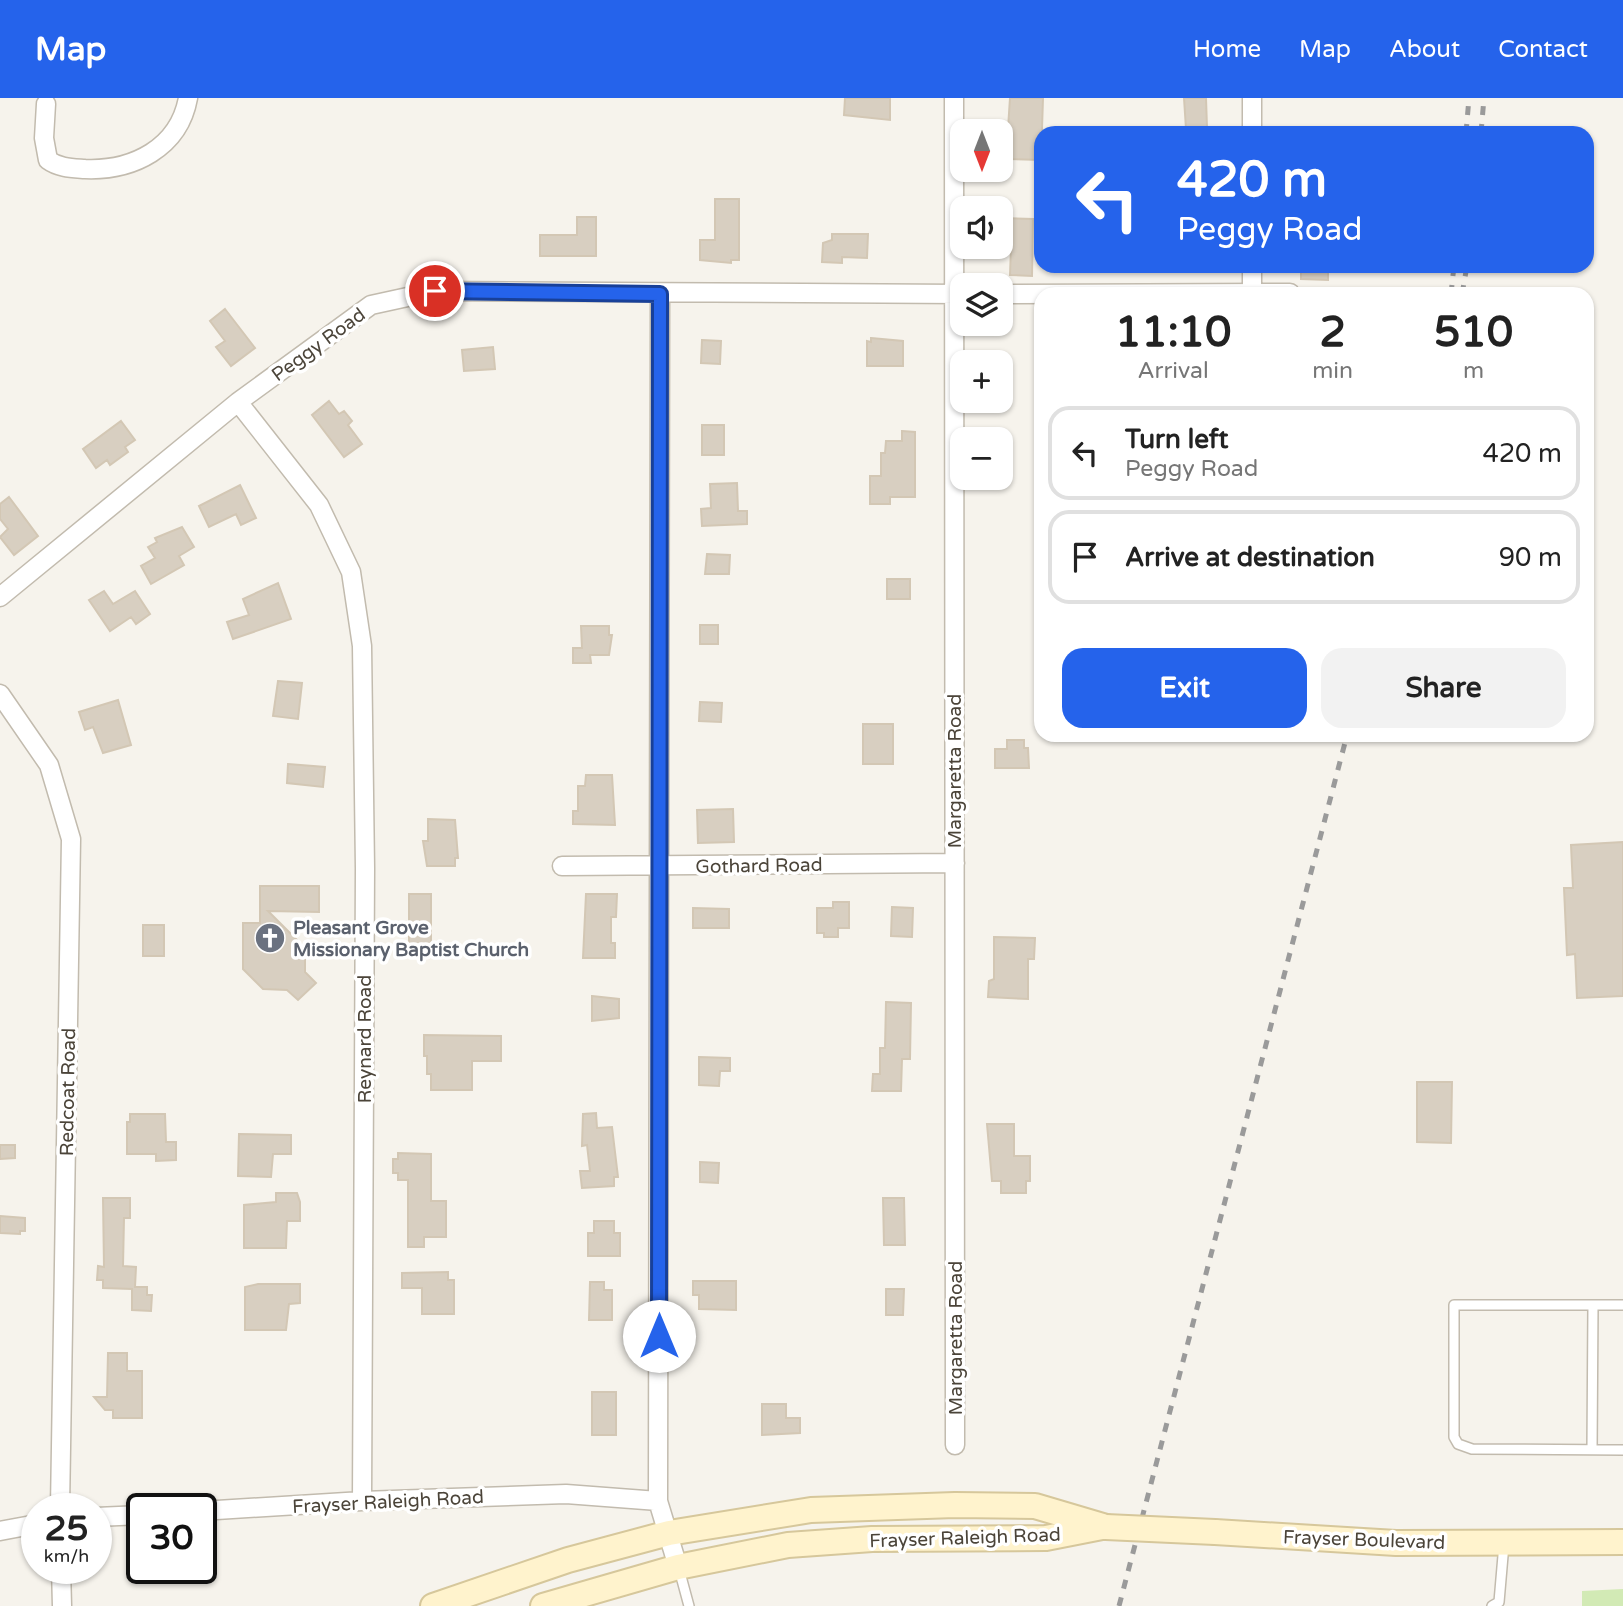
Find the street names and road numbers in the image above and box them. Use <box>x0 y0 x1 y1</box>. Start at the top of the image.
street label: Peggy Road <box>268 304 370 386</box>
street label: Margaretta Road <box>944 694 966 848</box>
street label: Gothard Road <box>695 854 823 878</box>
street label: Reynard Road <box>354 975 376 1103</box>
street label: Redcoat Road <box>56 1028 80 1156</box>
street label: Margaretta Road <box>945 1261 967 1415</box>
street label: Frayser Raleigh Road <box>292 1486 484 1518</box>
street label: Frayser Raleigh Road <box>869 1524 1061 1552</box>
street label: Frayser Boulevard <box>1282 1526 1445 1554</box>

